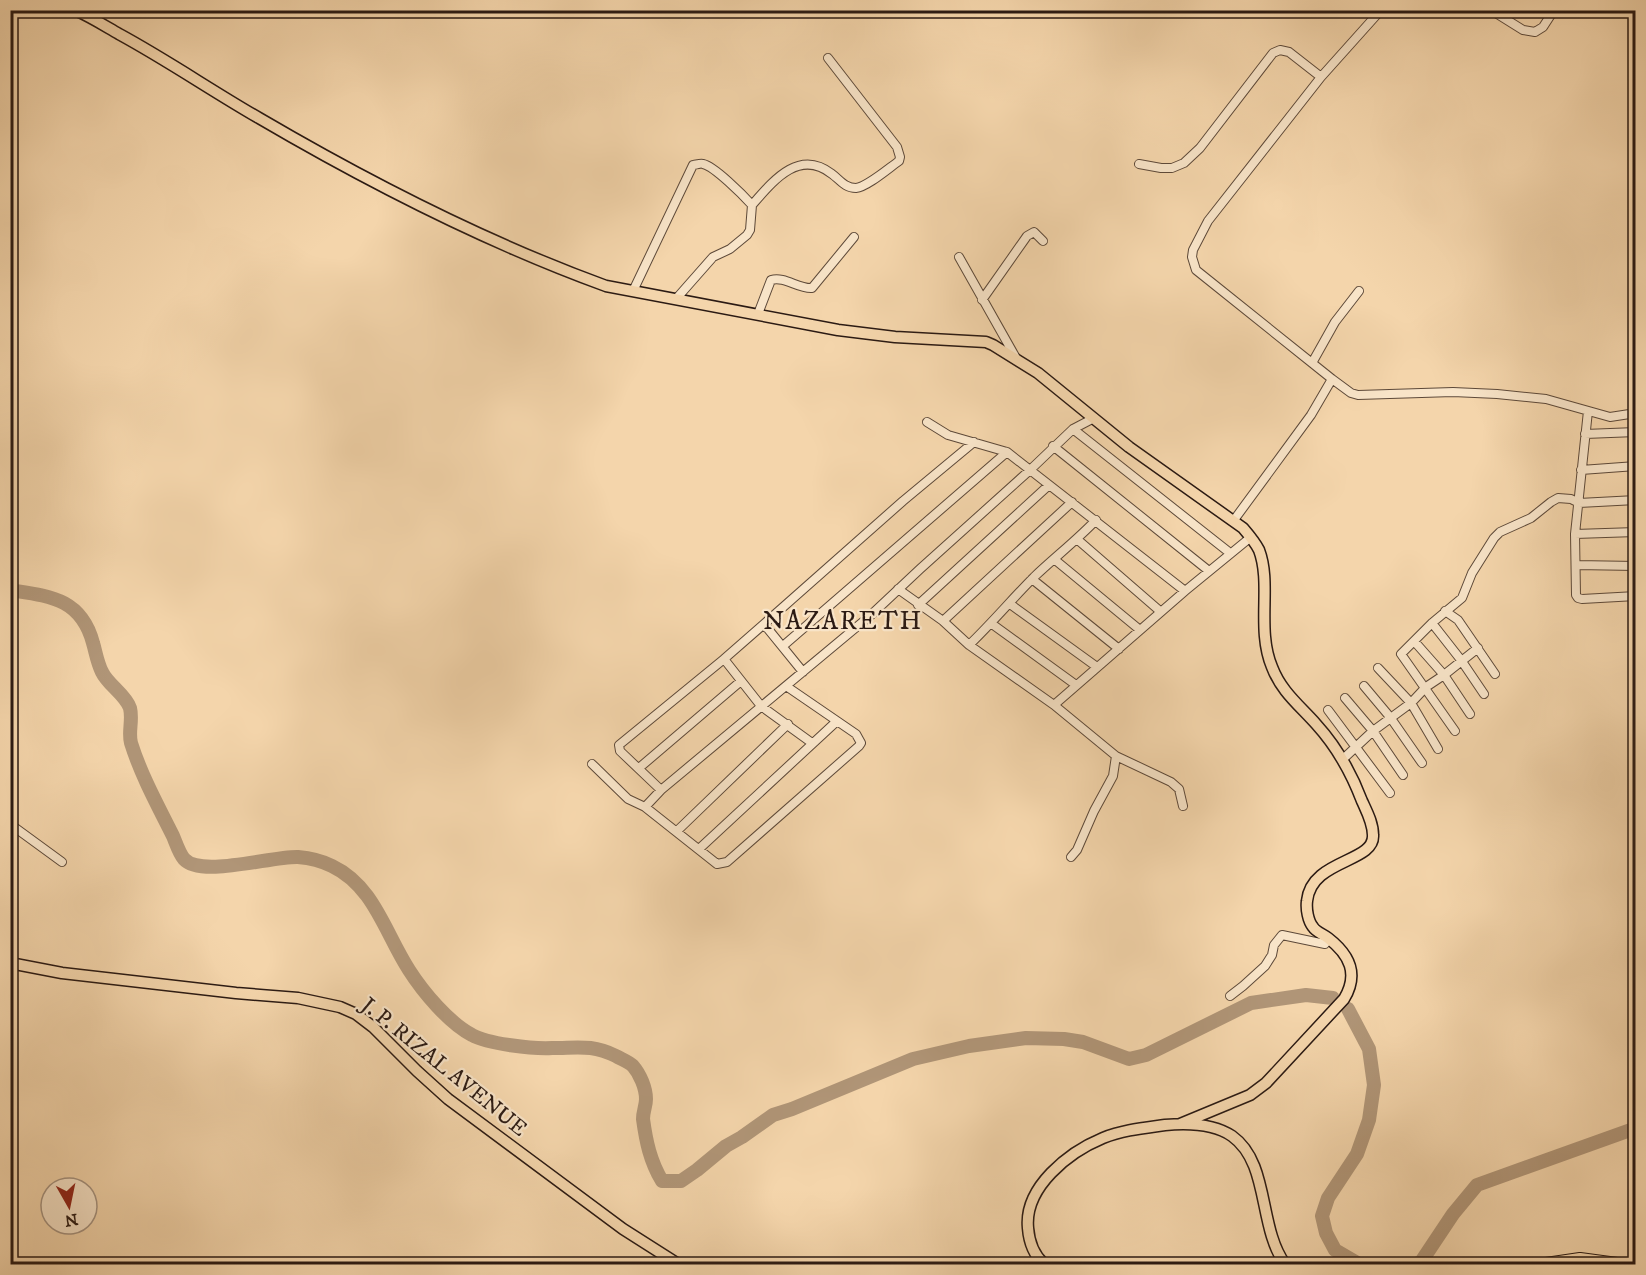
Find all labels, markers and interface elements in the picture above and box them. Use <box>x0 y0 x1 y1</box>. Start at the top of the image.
district label: NAZARETH <box>763 605 923 638</box>
street label: J. P. RIZAL AVENUE <box>354 991 533 1142</box>
north arrow <box>39 1176 99 1236</box>
text: N <box>63 1209 79 1231</box>

